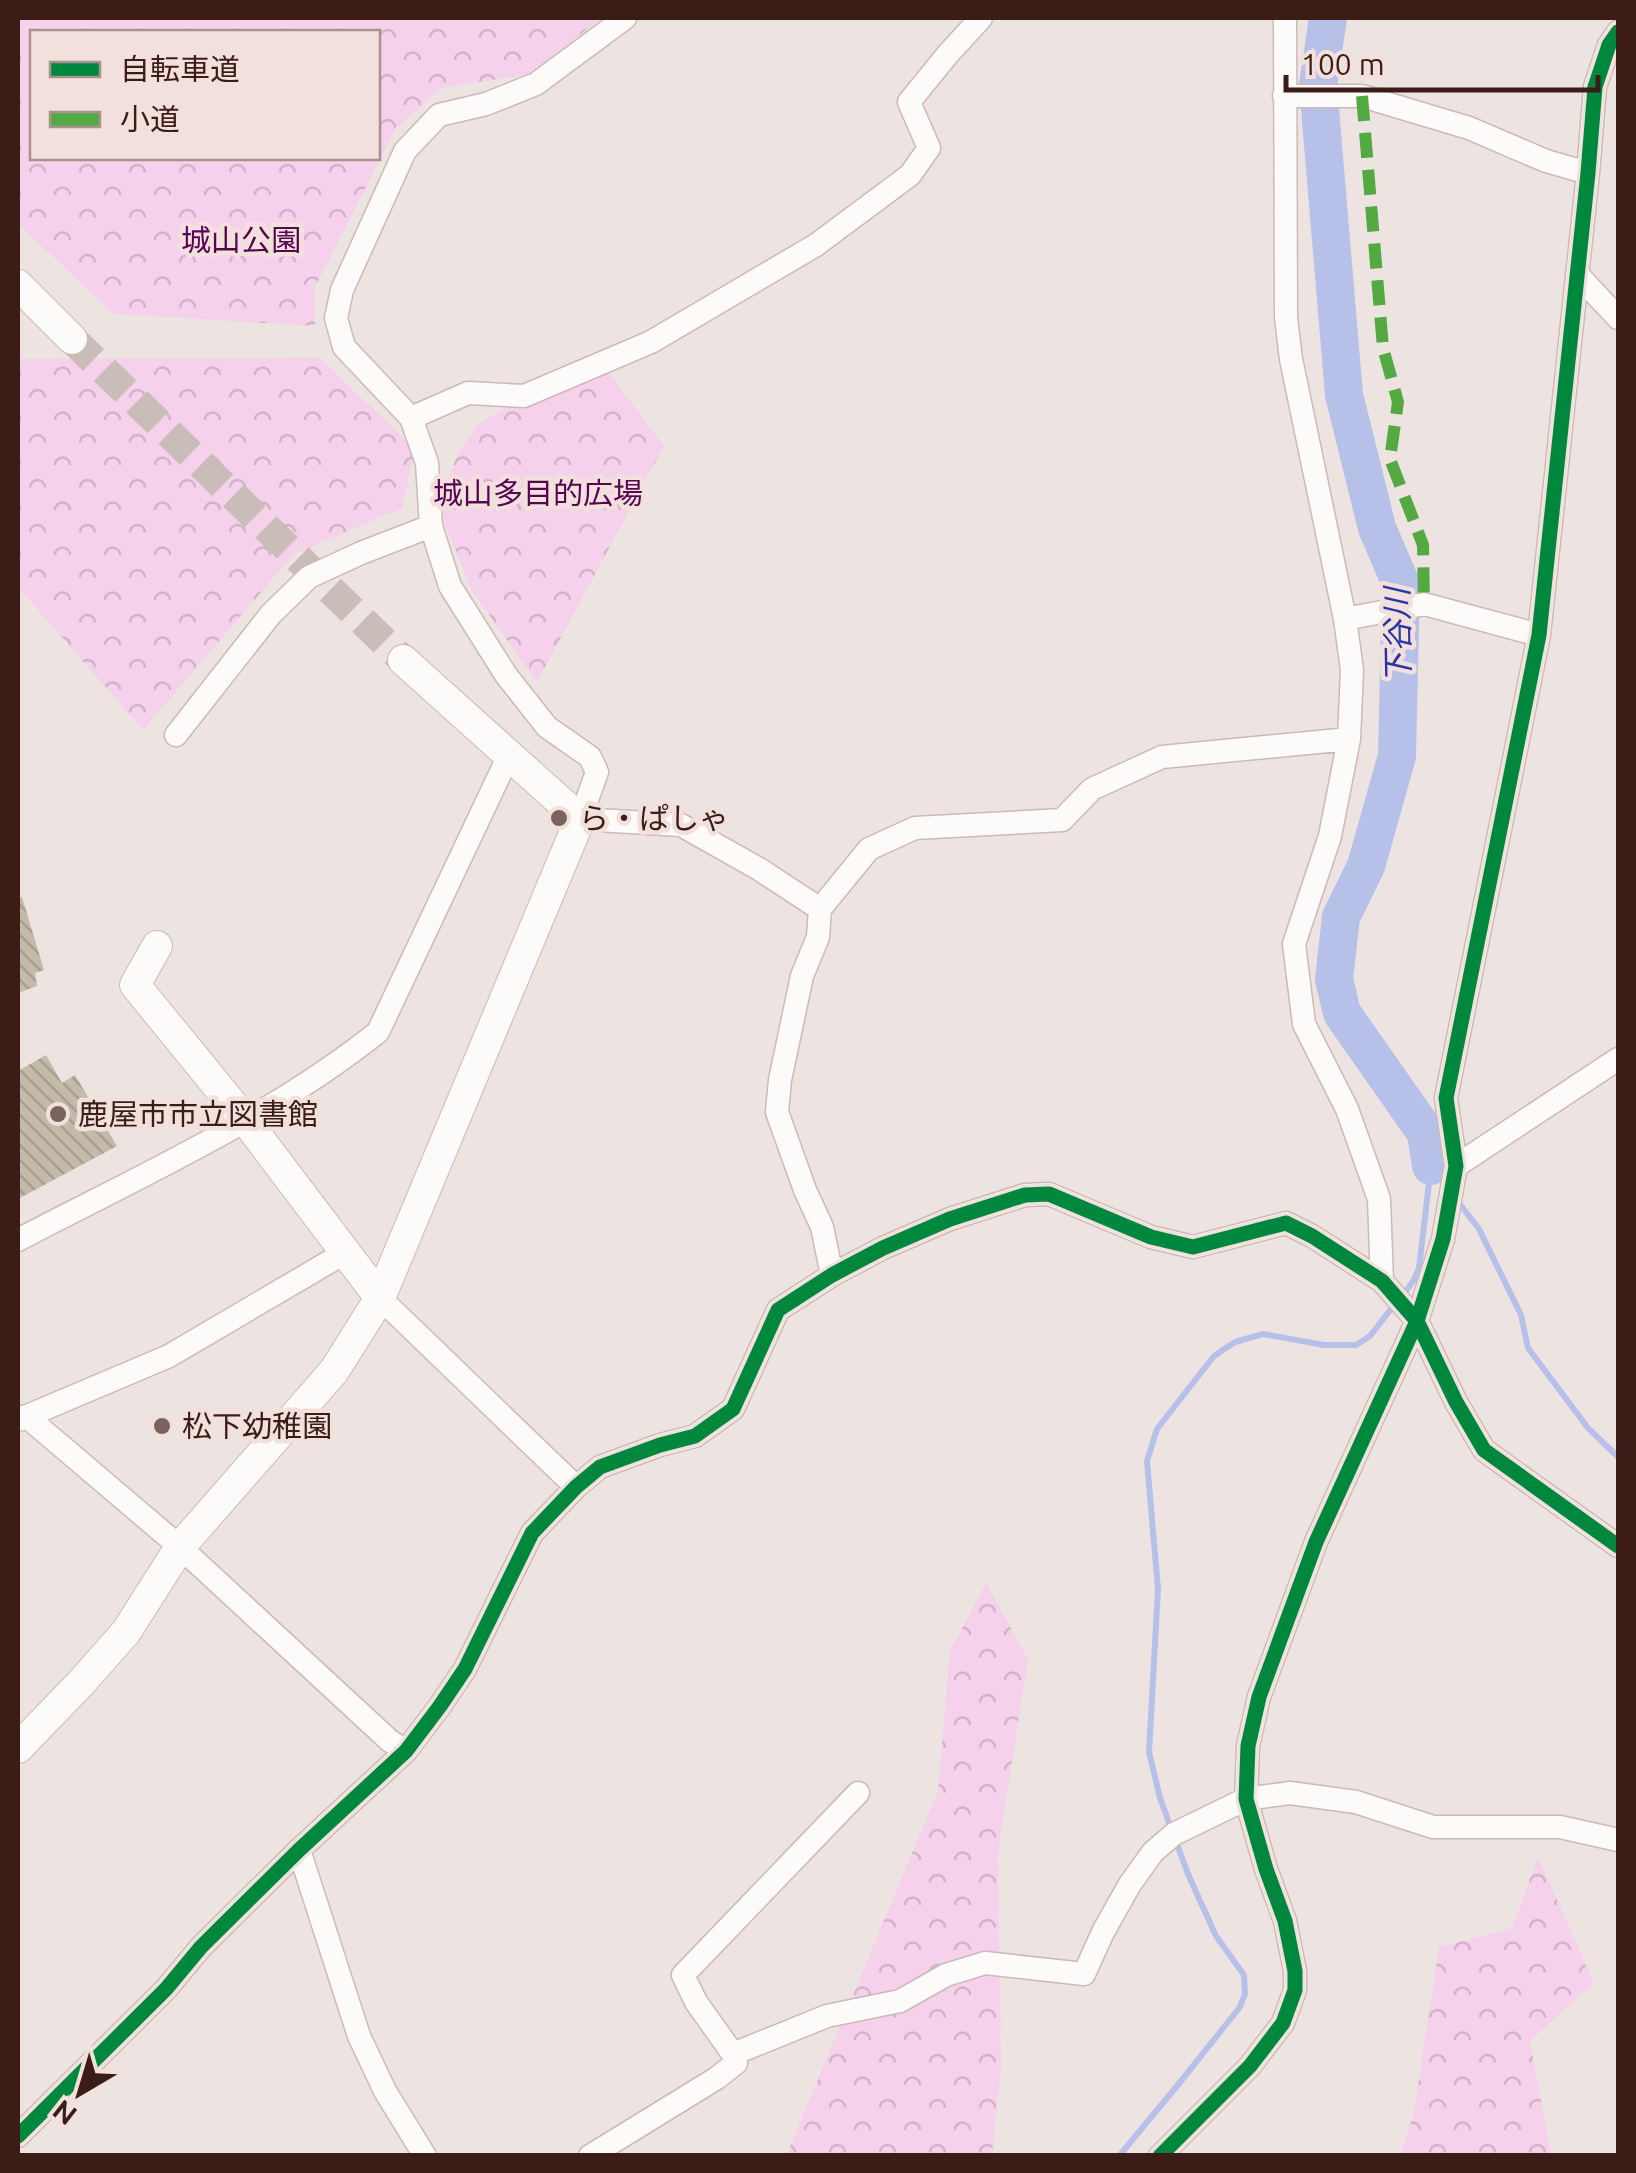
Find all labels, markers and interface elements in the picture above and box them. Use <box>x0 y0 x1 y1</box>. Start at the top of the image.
legend <box>30 30 380 160</box>
scale bar <box>1286 30 1598 92</box>
text: 100 m <box>1301 47 1385 81</box>
text: 自転車道 <box>120 52 240 86</box>
text: 小道 <box>120 102 180 136</box>
park label: 城山公園 <box>181 223 301 257</box>
park label: 城山多目的広場 <box>433 476 643 510</box>
water label: 下谷川 <box>1378 585 1416 684</box>
place label: ら・ぱしゃ <box>579 801 729 835</box>
marker: ら・ぱしゃ <box>548 807 570 829</box>
place label: 鹿屋市市立図書館 <box>78 1097 318 1131</box>
marker: 鹿屋市市立図書館 <box>47 1103 69 1125</box>
place label: 松下幼稚園 <box>182 1409 332 1443</box>
marker: 松下幼稚園 <box>151 1415 173 1437</box>
north arrow <box>30 2043 130 2143</box>
text: N <box>47 2094 82 2132</box>

